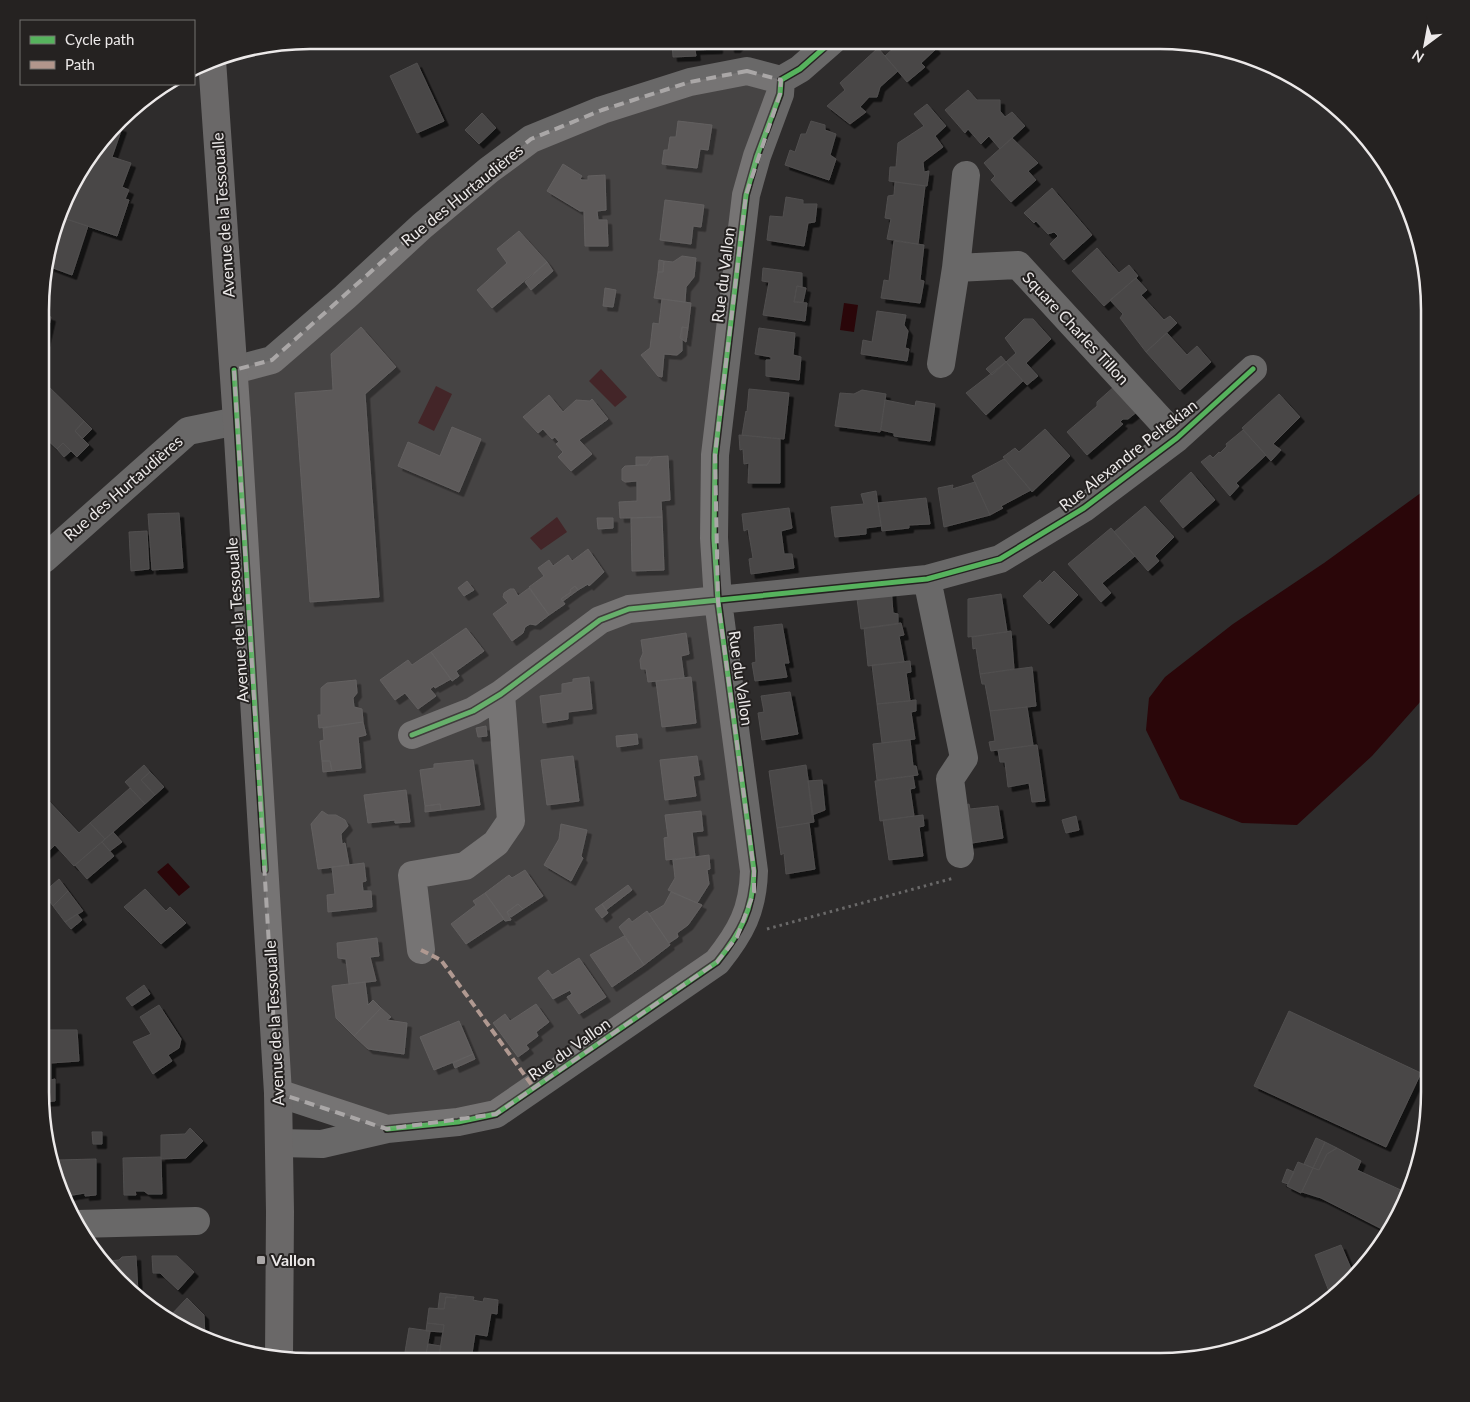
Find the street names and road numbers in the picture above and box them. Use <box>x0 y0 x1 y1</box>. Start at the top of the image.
street label: Avenue de la Tessoualle <box>207 132 238 298</box>
street label: Rue des Hurtaudières <box>397 140 526 250</box>
street label: Rue du Vallon <box>707 226 738 324</box>
street label: Square Charles Tillon <box>1019 267 1134 388</box>
street label: Rue Alexandre Peltekian <box>1055 395 1200 514</box>
street label: Rue des Hurtaudières <box>59 431 186 544</box>
street label: Avenue de la Tessoualle <box>221 537 252 703</box>
street label: Rue du Vallon <box>725 629 758 727</box>
street label: Avenue de la Tessoualle <box>260 940 287 1106</box>
street label: Rue du Vallon <box>524 1013 613 1084</box>

